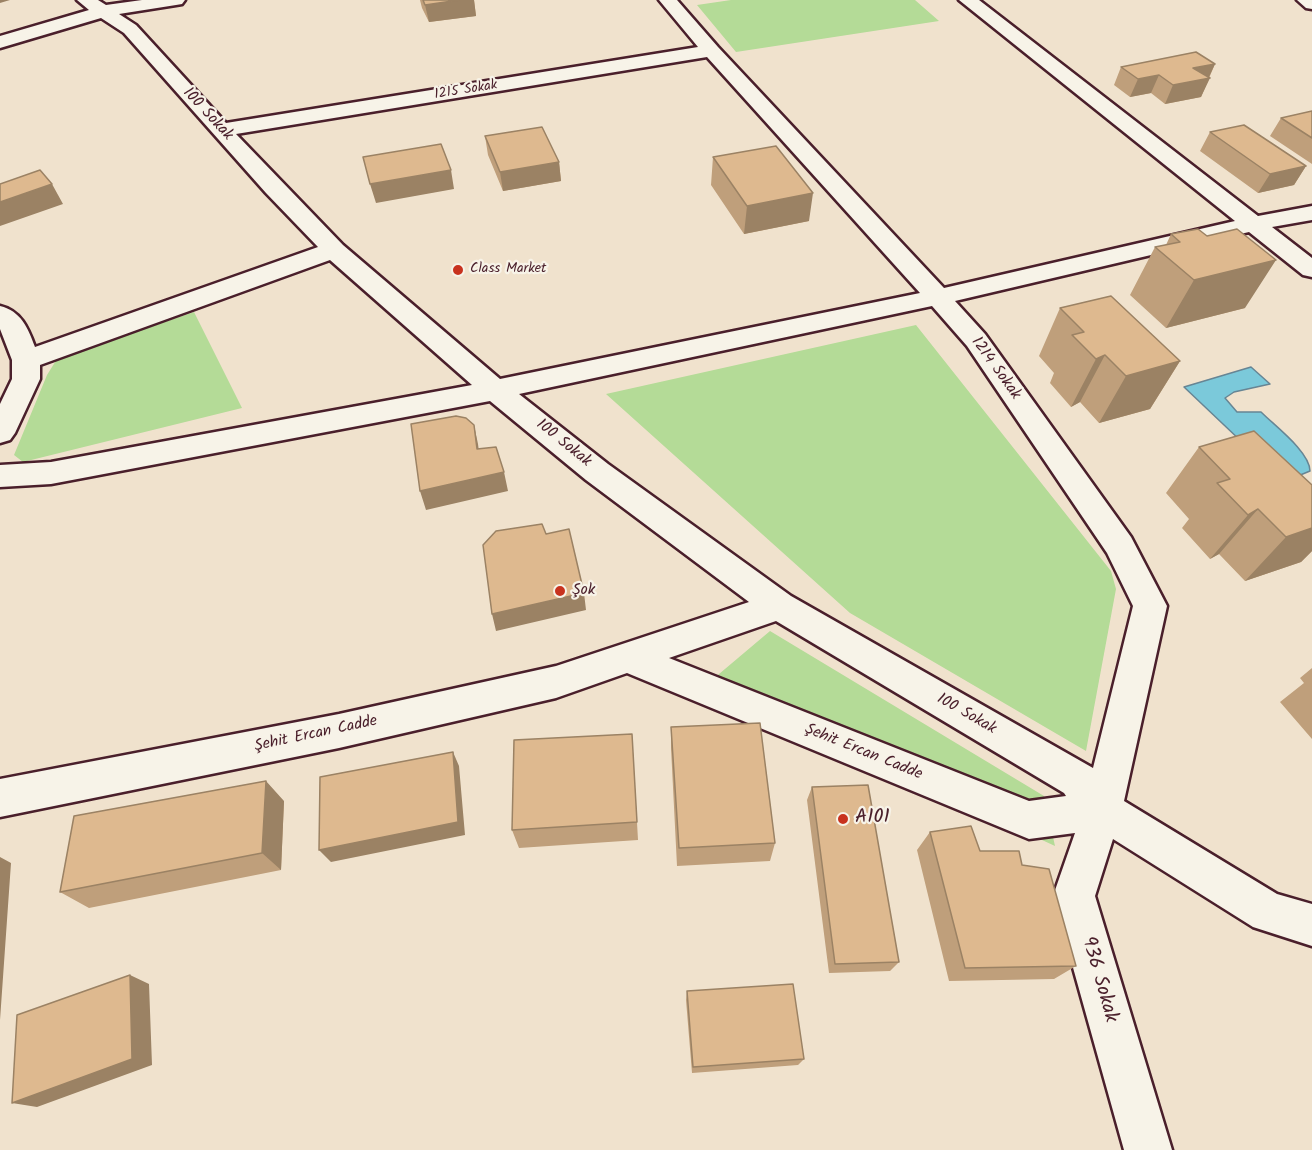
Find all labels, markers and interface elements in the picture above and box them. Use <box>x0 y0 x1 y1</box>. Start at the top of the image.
street label: 1215 Sokak <box>433 78 499 104</box>
street label: 100 Sokak <box>178 84 236 146</box>
place label: Class Market <box>470 262 546 278</box>
marker: Class Market <box>451 263 465 277</box>
street label: 1214 Sokak <box>966 334 1024 404</box>
street label: 100 Sokak <box>531 416 595 472</box>
place label: Şok <box>572 581 595 601</box>
marker: Şok <box>553 584 567 598</box>
street label: 100 Sokak <box>933 690 999 740</box>
street label: Şehit Ercan Cadde <box>253 713 379 757</box>
street label: Şehit Ercan Cadde <box>801 721 925 785</box>
place label: A101 <box>855 807 890 831</box>
marker: A101 <box>836 812 850 826</box>
street label: 936 Sokak <box>1074 934 1122 1026</box>

